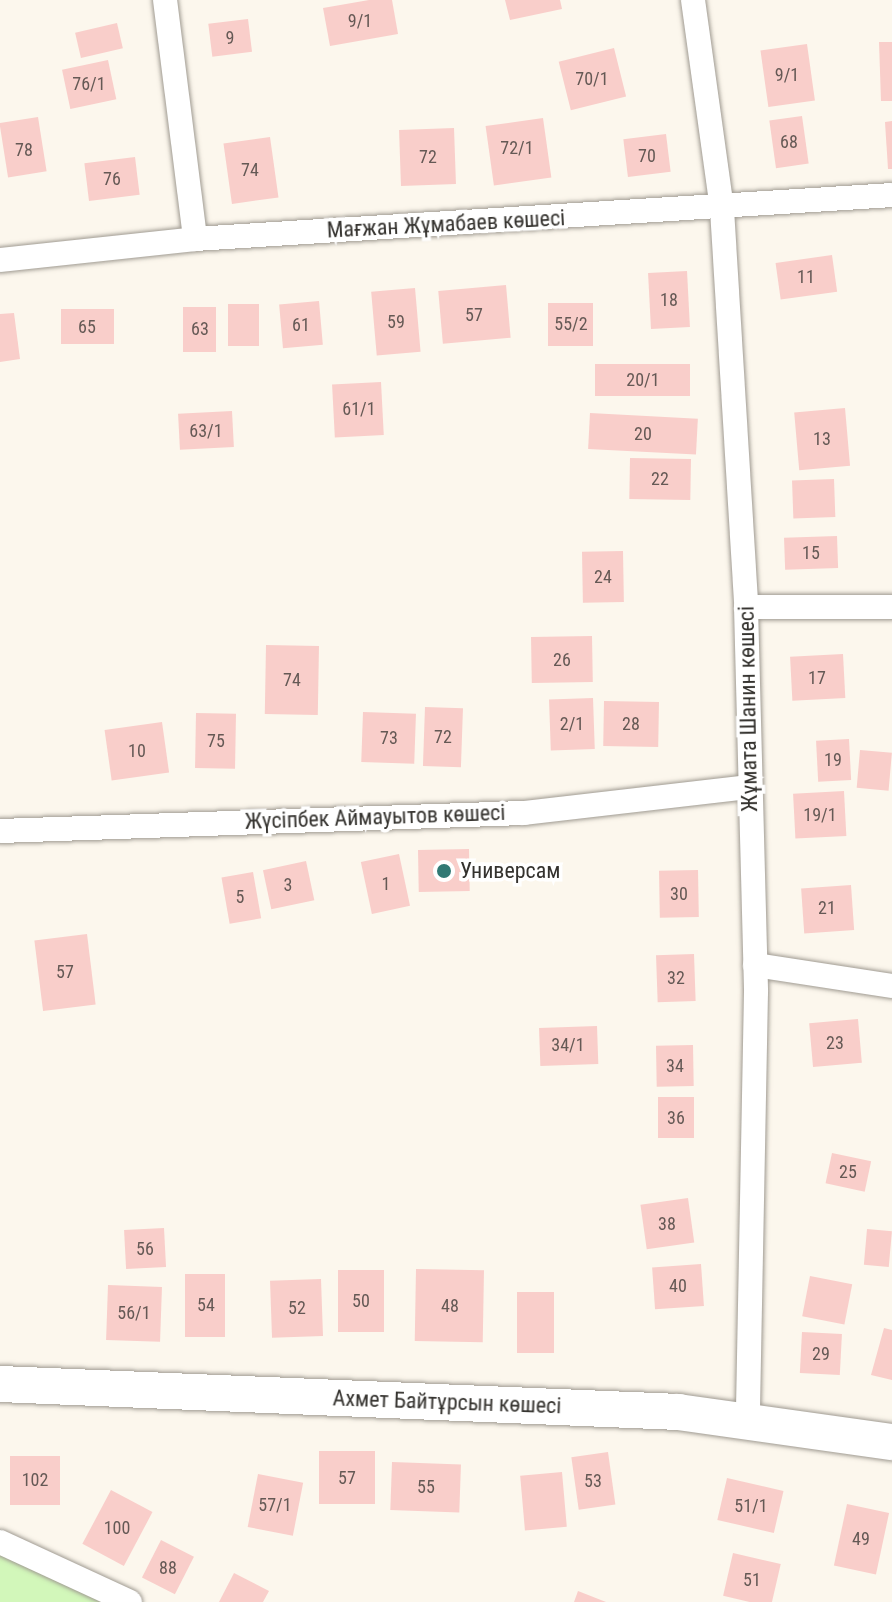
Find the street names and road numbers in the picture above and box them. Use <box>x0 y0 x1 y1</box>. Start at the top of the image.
street label: Мағжан Жұмабаев көшесі <box>326 205 566 243</box>
street label: Жұмата Шанин көшесі <box>733 606 763 812</box>
street label: Жүсіпбек Аймауытов көшесі <box>244 799 506 835</box>
street label: Ахмет Байтұрсын көшесі <box>332 1385 562 1419</box>

